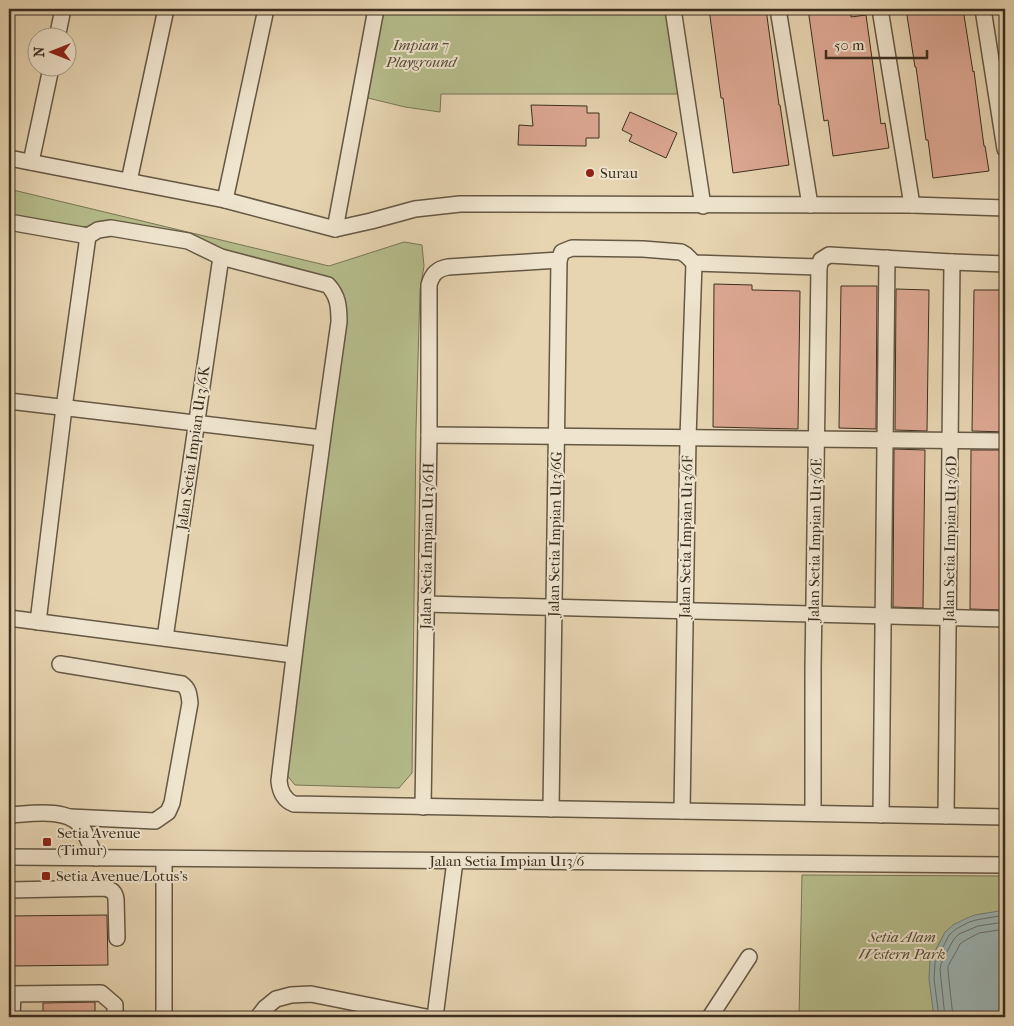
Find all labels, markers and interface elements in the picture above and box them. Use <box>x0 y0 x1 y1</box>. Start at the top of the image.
north arrow <box>28 28 78 78</box>
scale bar <box>826 28 928 60</box>
park label: Impian 7 Playground <box>385 36 459 71</box>
text: 50 m <box>834 36 865 54</box>
text: N <box>31 46 48 57</box>
place label: Surau <box>600 164 638 182</box>
marker: Surau <box>584 167 596 179</box>
street label: Jalan Setia Impian U13/6K <box>172 364 214 532</box>
street label: Jalan Setia Impian U13/6G <box>545 451 565 618</box>
street label: Jalan Setia Impian U13/6F <box>676 455 696 620</box>
street label: Jalan Setia Impian U13/6D <box>940 456 960 623</box>
street label: Jalan Setia Impian U13/6E <box>805 458 825 623</box>
street label: Jalan Setia Impian U13/6H <box>417 462 437 631</box>
place label: Setia Avenue (Timur) <box>57 824 141 859</box>
marker: Setia Avenue (Timur) <box>41 836 53 848</box>
street label: Jalan Setia Impian U13/6 <box>428 852 585 870</box>
place label: Setia Avenue/Lotus's <box>56 867 188 885</box>
marker: Setia Avenue/Lotus's <box>40 870 52 882</box>
park label: Setia Alam Western Park <box>859 928 946 963</box>

